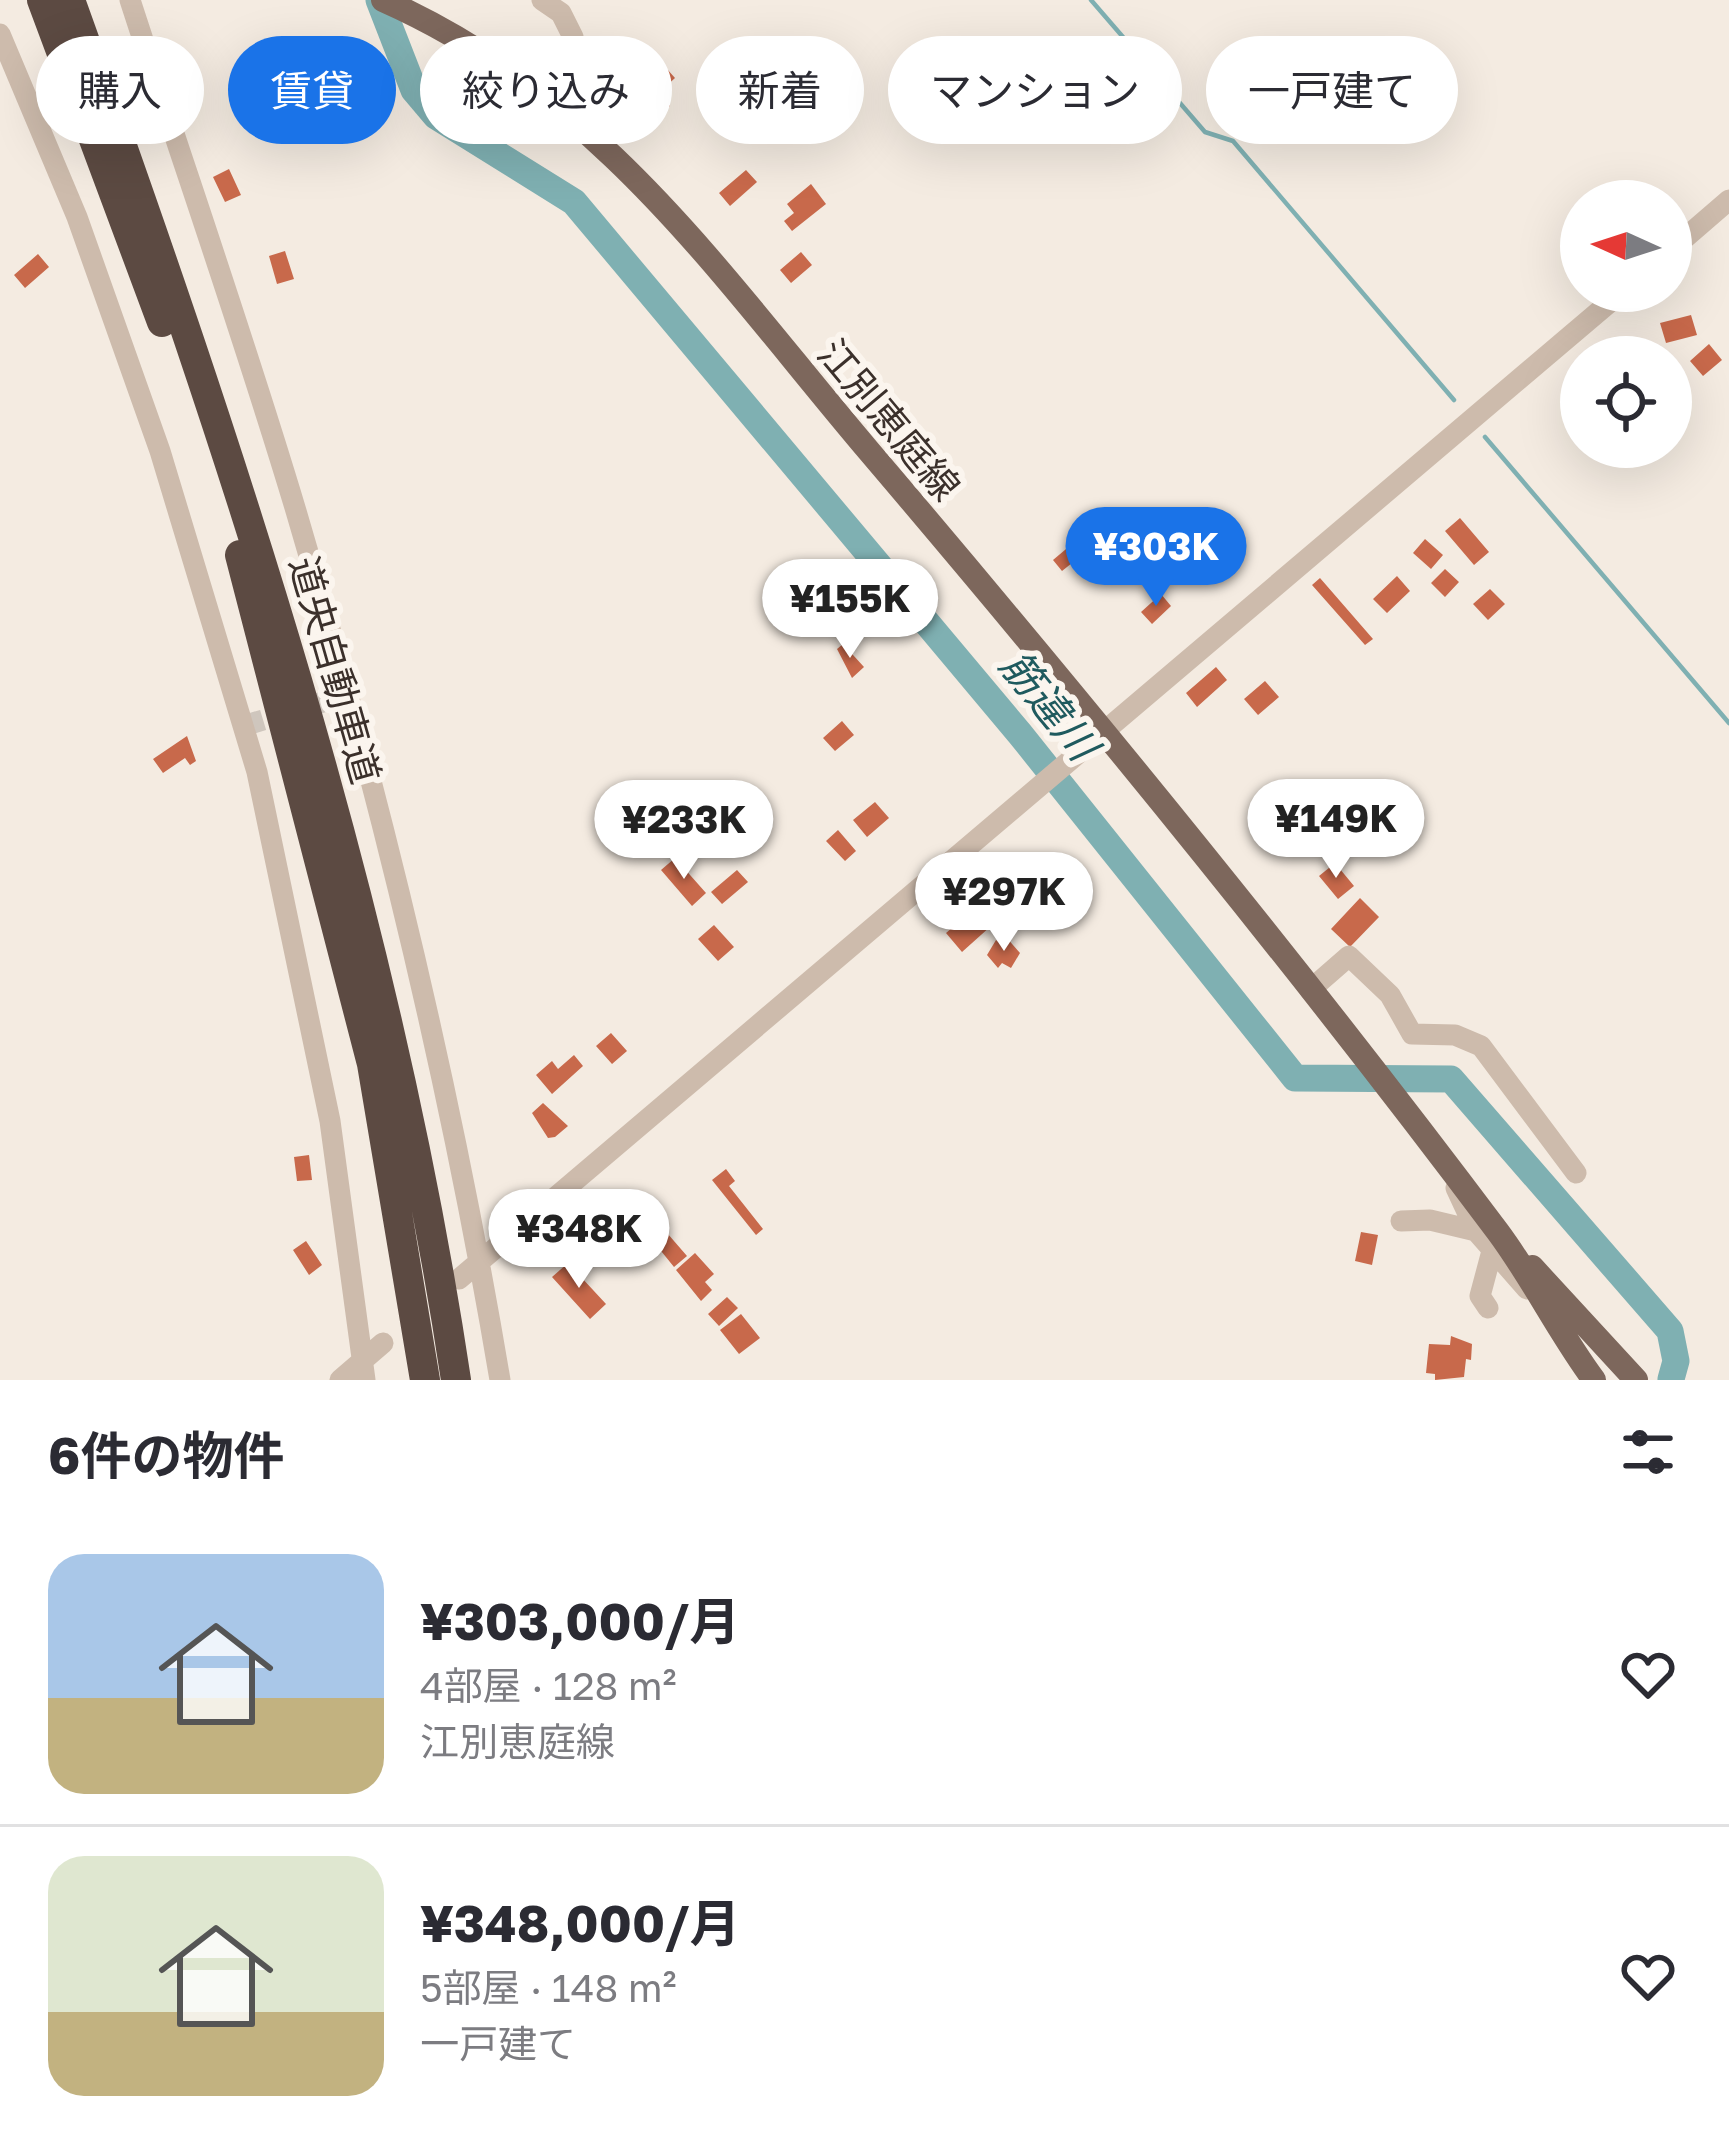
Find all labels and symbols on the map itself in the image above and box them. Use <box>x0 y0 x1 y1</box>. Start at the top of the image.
north arrow <box>1560 180 1692 312</box>
street label: 江別恵庭線 <box>809 330 970 509</box>
pin: ¥303K <box>1072 507 1240 609</box>
street label: 道央自動車道 <box>281 551 390 789</box>
pin: ¥155K <box>766 559 934 661</box>
water label: 筋違川 <box>991 640 1111 772</box>
pin: ¥149K <box>1252 779 1420 881</box>
pin: ¥233K <box>600 780 768 882</box>
pin: ¥297K <box>920 852 1088 954</box>
pin: ¥348K <box>495 1189 663 1291</box>

